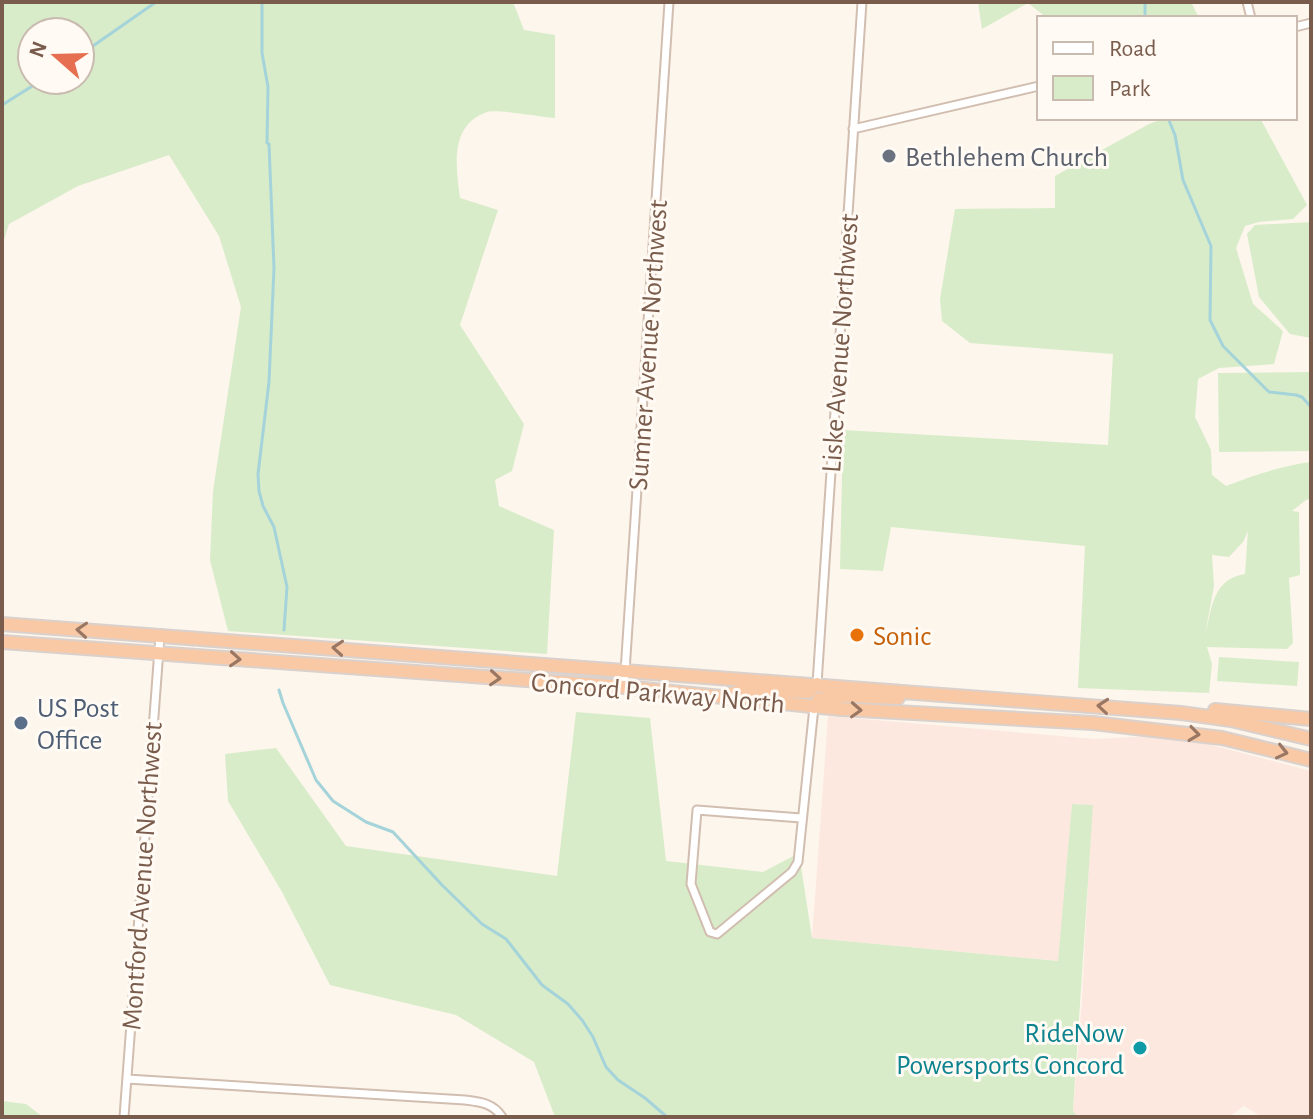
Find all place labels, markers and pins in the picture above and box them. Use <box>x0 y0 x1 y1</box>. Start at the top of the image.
place label: Bethlehem Church <box>905 144 1108 172</box>
marker: Bethlehem Church <box>880 147 898 165</box>
place label: Sonic <box>873 623 931 651</box>
marker: Sonic <box>848 626 866 644</box>
place label: US Post Office <box>37 695 119 755</box>
marker: US Post Office <box>12 714 30 732</box>
place label: RideNow Powersports Concord <box>896 1020 1124 1080</box>
marker: RideNow Powersports Concord <box>1131 1039 1149 1057</box>

